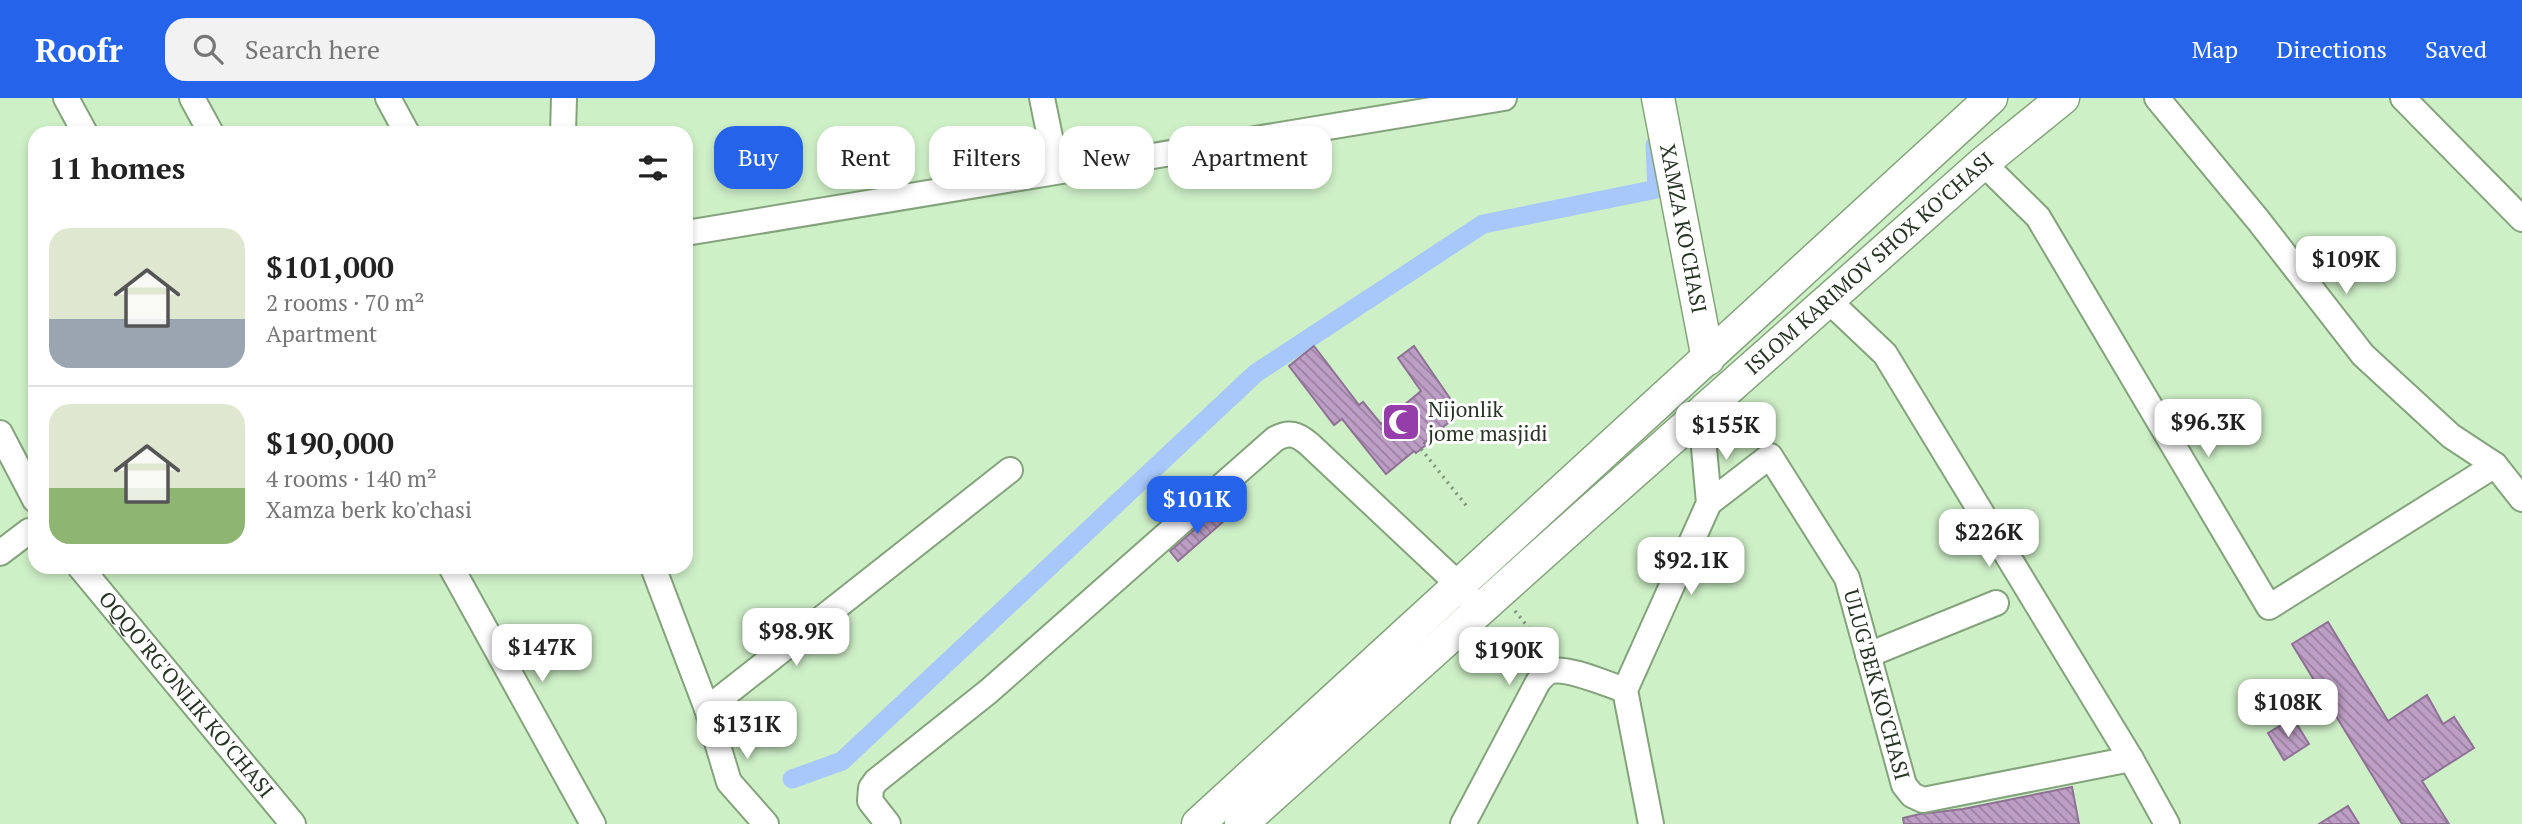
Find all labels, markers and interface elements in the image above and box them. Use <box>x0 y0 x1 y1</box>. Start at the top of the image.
search box <box>165 18 655 81</box>
text: Roofr <box>35 28 123 71</box>
icon: search <box>189 30 227 68</box>
text: Search here <box>245 32 380 66</box>
text: Map <box>2192 33 2238 65</box>
text: Directions <box>2276 33 2387 65</box>
text: Saved <box>2425 33 2487 65</box>
chip: Buy <box>714 126 803 189</box>
chip: Rent <box>817 126 915 189</box>
chip: Filters <box>929 126 1045 189</box>
chip: New <box>1059 126 1154 189</box>
chip: Apartment <box>1168 126 1332 189</box>
street label: XAMZA KO'CHASI <box>1654 142 1714 315</box>
street label: ISLOM KARIMOV SHOX KO'CHASI <box>1739 145 1999 381</box>
text: 11 homes <box>49 148 185 188</box>
icon: filters <box>634 149 672 187</box>
pin: $109K <box>2297 236 2395 296</box>
text: $109K <box>2312 243 2380 274</box>
text: $101,000 <box>266 247 394 287</box>
icon: home <box>105 256 189 340</box>
text: 2 rooms · 70 m² <box>266 287 425 318</box>
text: Apartment <box>266 318 377 349</box>
place label: Nijonlik jome masjidi <box>1428 395 1548 447</box>
pin: $96.3K <box>2151 400 2265 459</box>
mosque icon: Nijonlik jome masjidi <box>1380 401 1422 443</box>
pin: $155K <box>1677 402 1775 462</box>
text: $96.3K <box>2170 406 2246 437</box>
text: $155K <box>1692 409 1760 440</box>
text: $190,000 <box>266 423 394 463</box>
icon: home <box>105 432 189 516</box>
text: 4 rooms · 140 m² <box>266 463 437 494</box>
pin: $101K <box>1148 476 1246 536</box>
text: $101K <box>1163 483 1231 514</box>
text: Xamza berk ko'chasi <box>266 494 472 525</box>
pin: $226K <box>1940 510 2038 569</box>
text: $226K <box>1955 516 2023 547</box>
pin: $92.1K <box>1634 538 1748 597</box>
text: $92.1K <box>1653 544 1729 575</box>
street label: OQQO'RG'ONLIK KO'CHASI <box>93 585 280 803</box>
street label: ULUG'BEK KO'CHASI <box>1838 586 1917 783</box>
pin: $98.9K <box>739 608 853 668</box>
text: $98.9K <box>758 615 834 646</box>
pin: $147K <box>493 624 591 684</box>
pin: $190K <box>1460 628 1558 687</box>
text: $147K <box>508 631 576 662</box>
text: $190K <box>1475 634 1543 665</box>
pin: $108K <box>2239 680 2337 739</box>
text: $108K <box>2254 686 2322 717</box>
pin: $131K <box>698 702 796 761</box>
text: $131K <box>713 708 781 739</box>

